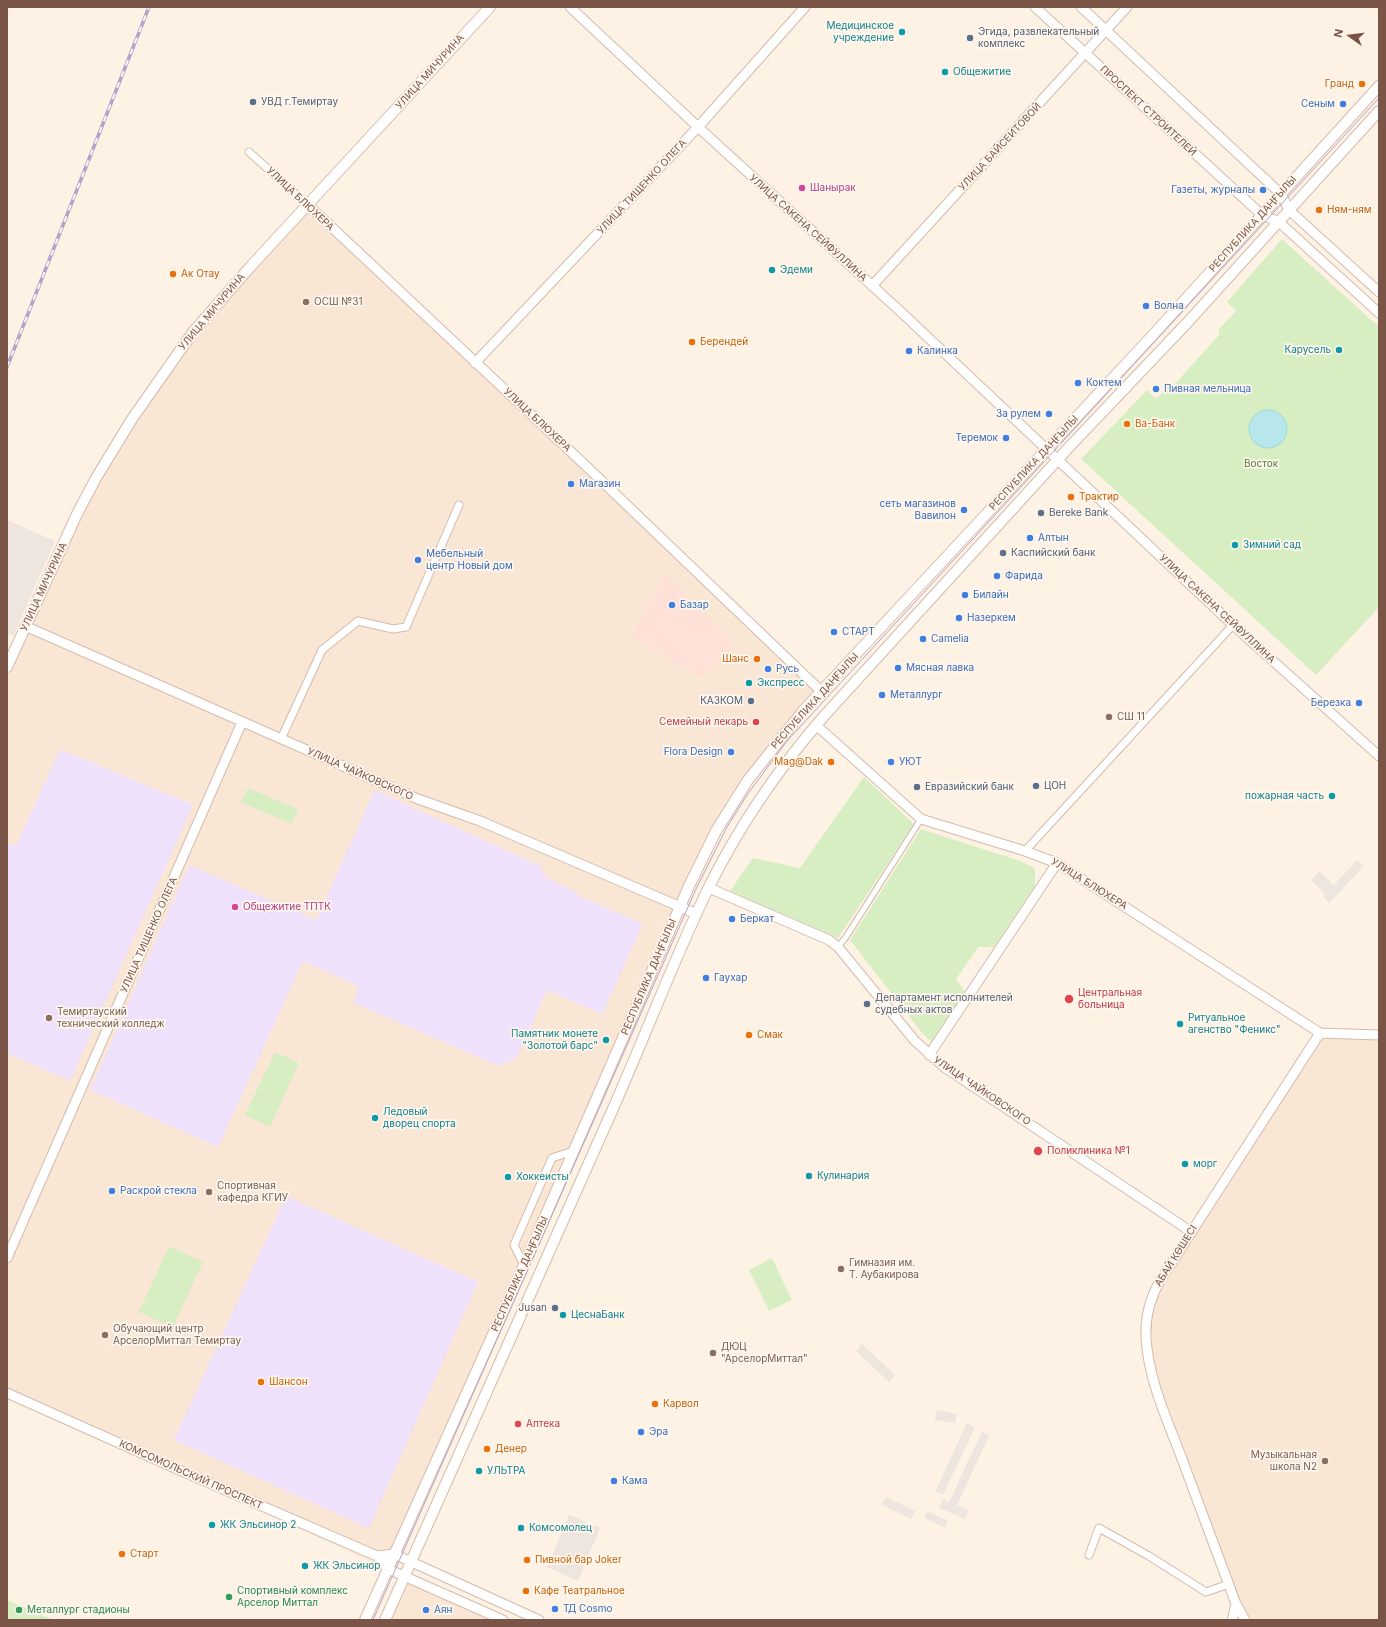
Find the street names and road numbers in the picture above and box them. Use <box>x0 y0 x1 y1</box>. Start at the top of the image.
street label: УЛИЦА МИЧУРИНА <box>393 32 467 112</box>
street label: ПРОСПЕКТ СТРОИТЕЛЕЙ <box>1097 63 1199 159</box>
street label: УЛИЦА БАЙСЕИТОВОЙ <box>956 101 1044 193</box>
street label: УЛИЦА ТИЩЕНКО ОЛЕГА <box>595 137 689 237</box>
street label: УЛИЦА БЛЮХЕРА <box>264 165 336 233</box>
street label: УЛИЦА САКЕНА СЕЙФУЛЛИНА <box>747 172 869 284</box>
street label: РЕСПУБЛИКА ДАҢҒЫЛЫ <box>1207 174 1299 274</box>
street label: УЛИЦА МИЧУРИНА <box>176 271 248 353</box>
street label: УЛИЦА БЛЮХЕРА <box>501 386 573 454</box>
street label: РЕСПУБЛИКА ДАҢҒЫЛЫ <box>987 413 1081 513</box>
street label: УЛИЦА МИЧУРИНА <box>18 541 70 633</box>
street label: УЛИЦА САКЕНА СЕЙФУЛЛИНА <box>1157 552 1277 666</box>
street label: РЕСПУБЛИКА ДАҢҒЫЛЫ <box>769 651 861 751</box>
street label: УЛИЦА ЧАЙКОВСКОГО <box>305 745 415 803</box>
street label: УЛИЦА БЛЮХЕРА <box>1049 856 1129 912</box>
street label: УЛИЦА ТИЩЕНКО ОЛЕГА <box>118 875 180 995</box>
street label: РЕСПУБЛИКА ДАҢҒЫЛЫ <box>619 917 679 1037</box>
street label: УЛИЦА ЧАЙКОВСКОГО <box>931 1054 1033 1128</box>
street label: РЕСПУБЛИКА ДАҢҒЫЛЫ <box>489 1215 551 1333</box>
street label: АБАЙ КӨШЕСІ <box>1152 1223 1200 1289</box>
street label: КОМСОМОЛЬСКИЙ ПРОСПЕКТ <box>117 1438 265 1512</box>

